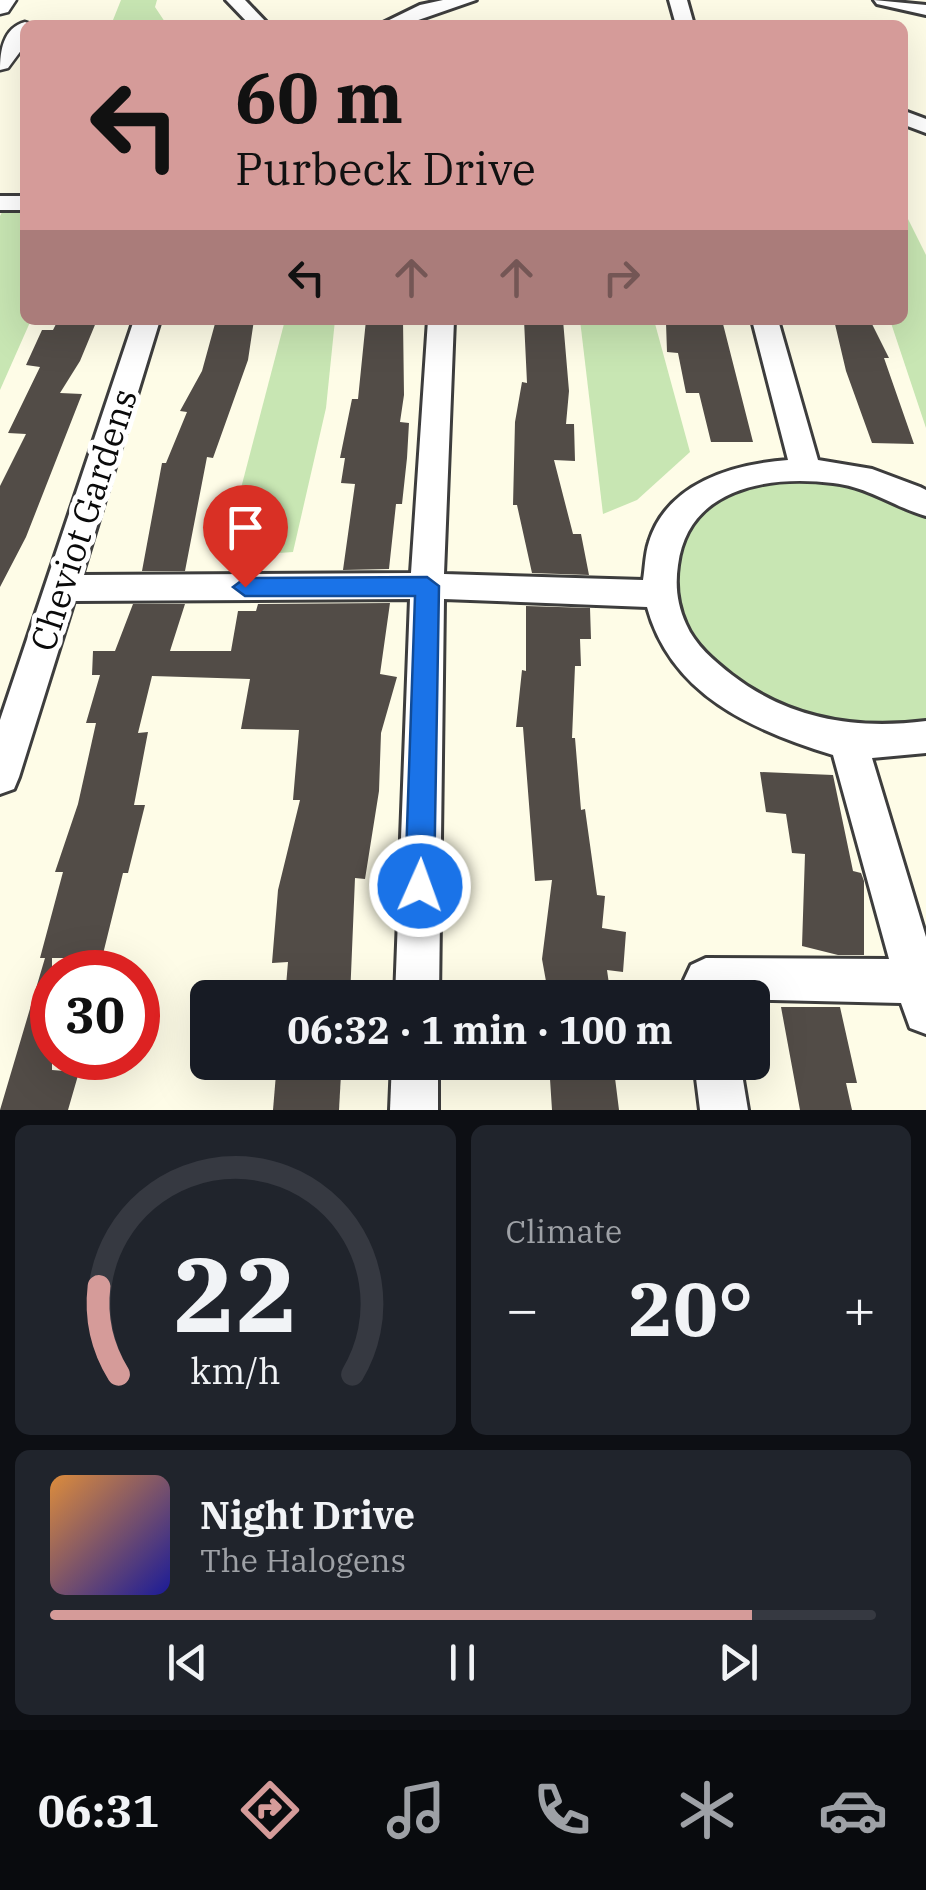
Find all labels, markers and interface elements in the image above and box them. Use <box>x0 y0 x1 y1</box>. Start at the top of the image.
text: 60 m <box>235 51 403 142</box>
icon: left <box>70 60 200 190</box>
text: Purbeck Drive <box>235 139 536 197</box>
icon: left <box>279 250 334 305</box>
icon: ahead <box>384 250 439 305</box>
icon: ahead <box>489 250 544 305</box>
icon: right <box>594 250 649 305</box>
street label: Cheviot Gardens <box>19 383 147 657</box>
pin <box>203 485 288 588</box>
icon: arrive <box>218 500 273 555</box>
position arrow <box>368 834 472 938</box>
speed limit sign: 30 <box>30 950 160 1080</box>
text: 06:32 · 1 min · 100 m <box>287 1005 673 1054</box>
text: Climate <box>506 1210 622 1252</box>
text: 22 <box>173 1225 298 1361</box>
text: 20° <box>628 1259 753 1357</box>
text: − <box>506 1273 539 1344</box>
text: + <box>843 1273 876 1344</box>
text: km/h <box>190 1347 280 1394</box>
text: Night Drive <box>200 1490 415 1539</box>
text: The Halogens <box>200 1539 406 1581</box>
icon: previous <box>160 1635 215 1690</box>
icon: pause <box>435 1635 490 1690</box>
icon: next <box>711 1635 766 1690</box>
icon: directions <box>235 1775 305 1845</box>
icon: music <box>381 1775 451 1845</box>
icon: phone <box>527 1775 597 1845</box>
icon: climate <box>672 1775 742 1845</box>
icon: car <box>818 1775 888 1845</box>
text: 06:31 <box>38 1781 160 1839</box>

